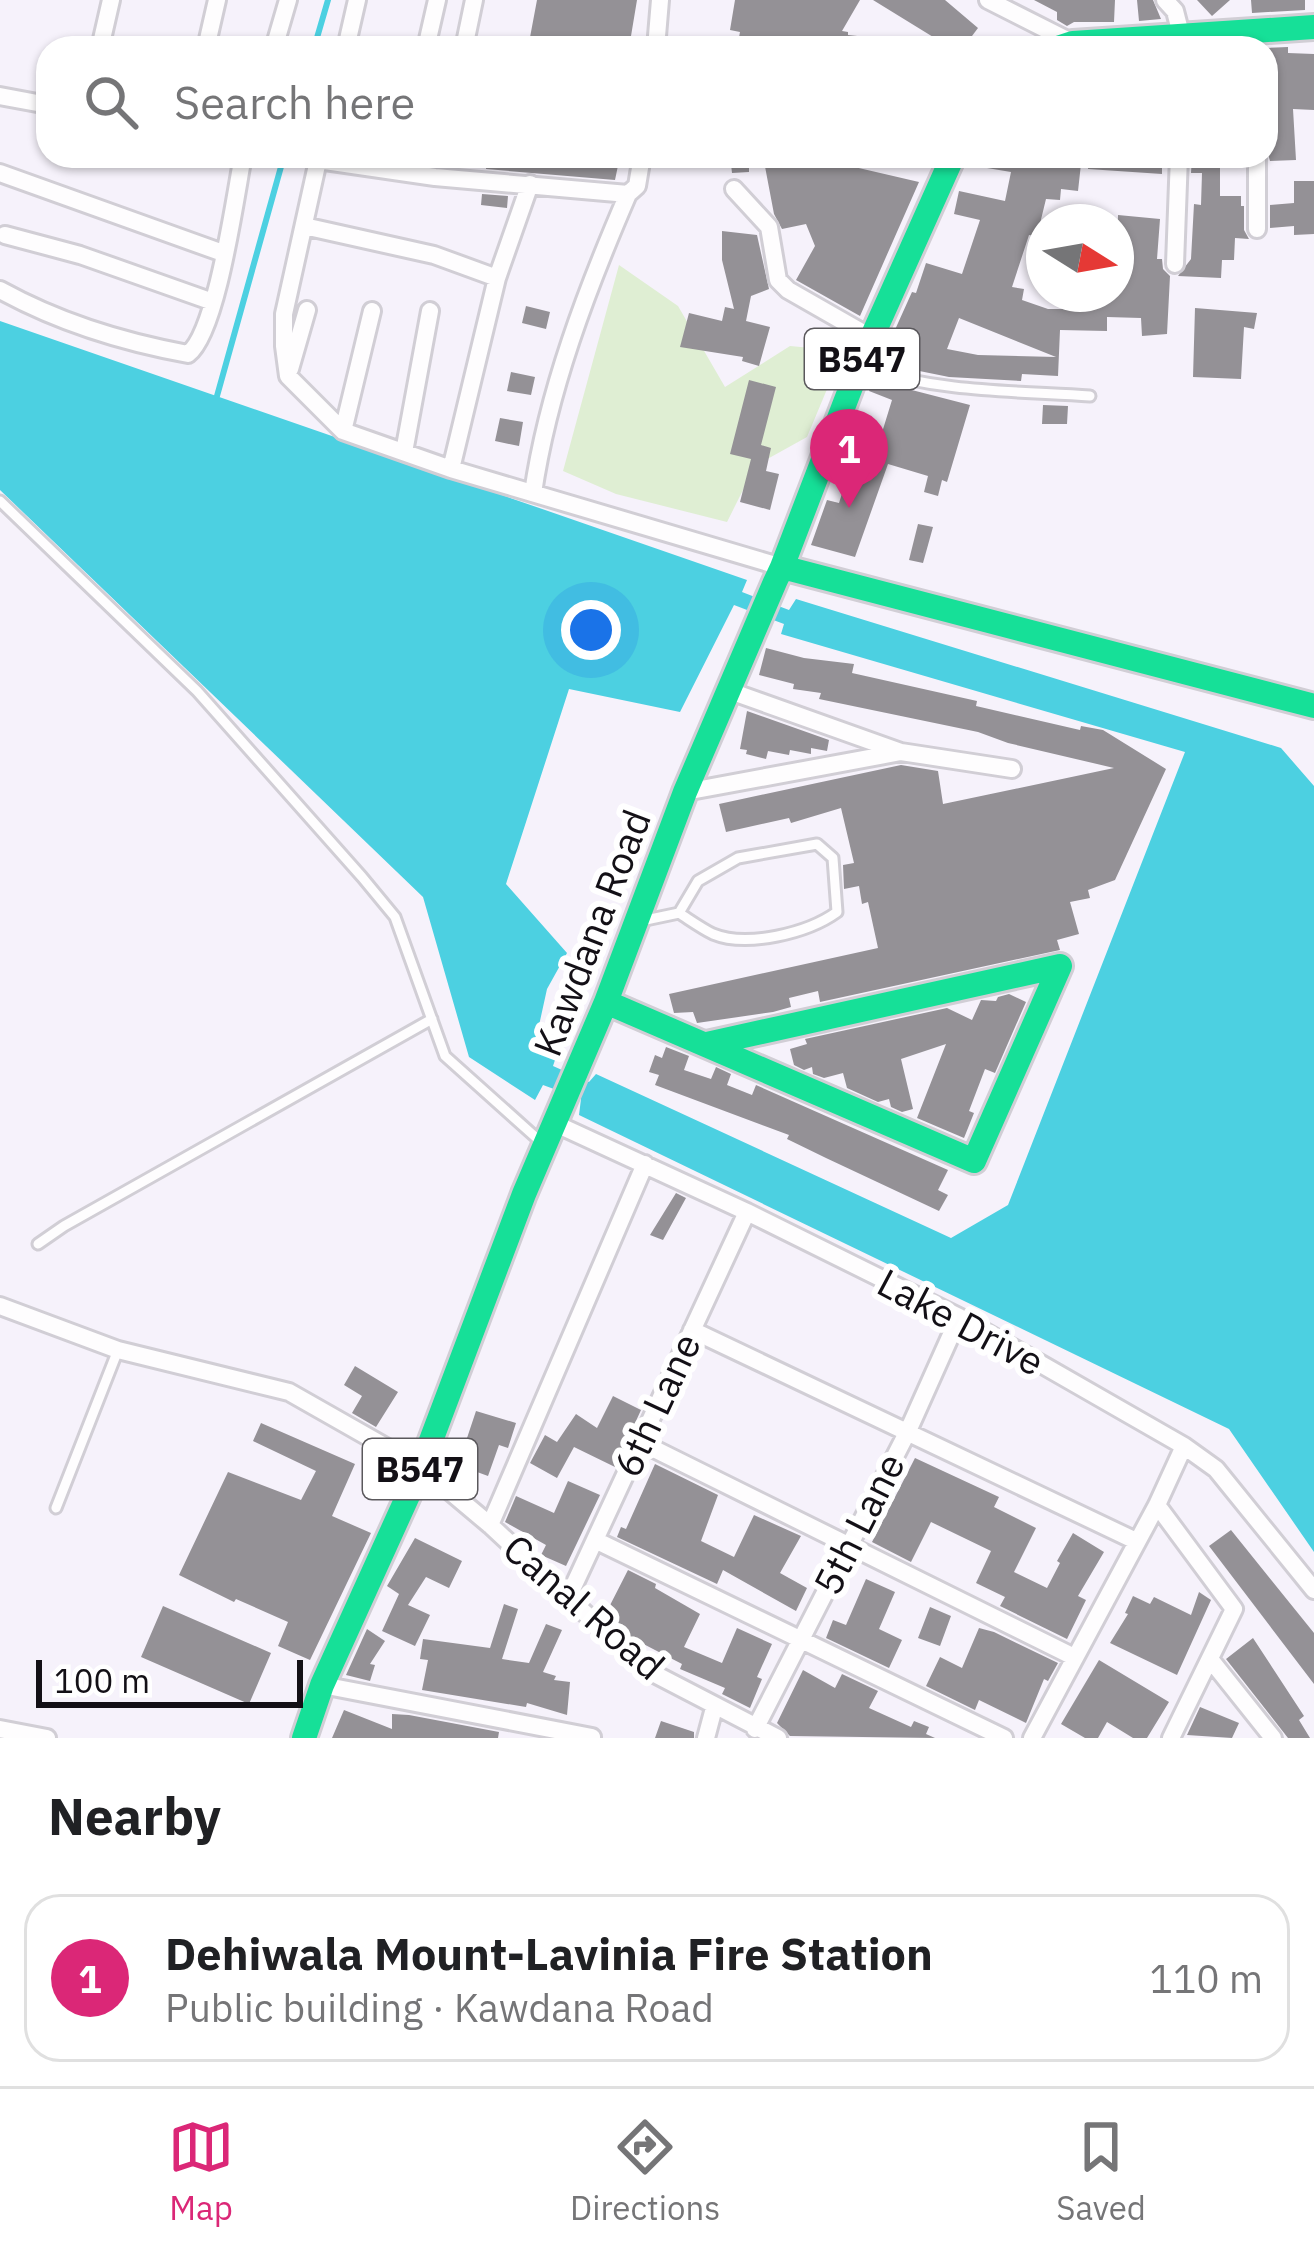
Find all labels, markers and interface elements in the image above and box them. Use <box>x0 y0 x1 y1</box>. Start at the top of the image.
search box <box>36 36 1278 168</box>
icon: search <box>78 69 144 135</box>
text: Search here <box>174 73 415 131</box>
north arrow <box>1026 204 1134 312</box>
road number: B547 <box>805 329 919 389</box>
pin: 1 <box>810 409 888 508</box>
your location <box>561 600 621 660</box>
street label: Kawdana Road <box>521 802 662 1063</box>
street label: Lake Drive <box>869 1256 1053 1387</box>
street label: 6th Lane <box>601 1325 712 1485</box>
road number: B547 <box>363 1439 477 1499</box>
street label: 5th Lane <box>801 1444 916 1603</box>
street label: Canal Road <box>493 1523 676 1691</box>
scale bar <box>36 1654 303 1707</box>
text: 100 m <box>54 1659 150 1702</box>
text: Nearby <box>48 1783 221 1849</box>
text: Dehiwala Mount-Lavinia Fire Station <box>165 1924 933 1982</box>
text: 1 <box>78 1953 102 2004</box>
text: 110 m <box>1150 1953 1263 2004</box>
text: Public building · Kawdana Road <box>165 1982 714 2033</box>
tab: Map <box>168 2114 234 2229</box>
tab: Directions <box>570 2114 720 2229</box>
tab: Saved <box>1056 2114 1146 2229</box>

